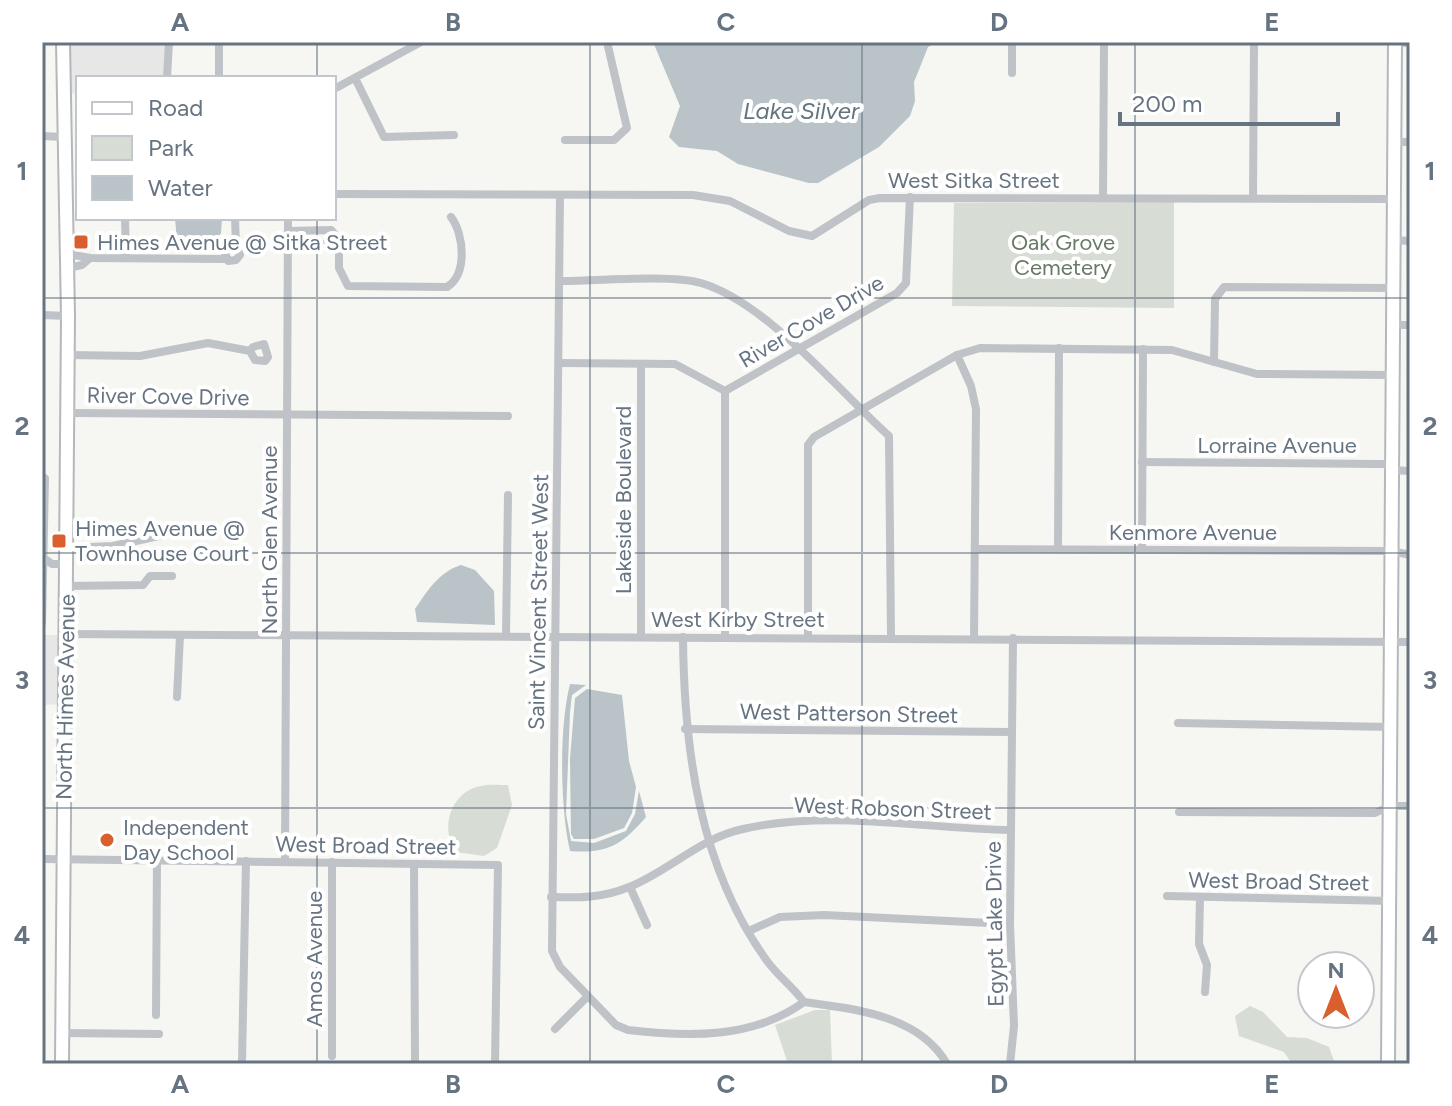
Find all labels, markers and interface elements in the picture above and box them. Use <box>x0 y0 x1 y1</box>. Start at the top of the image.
text: A <box>171 6 190 38</box>
text: B <box>445 6 461 38</box>
text: C <box>717 6 736 38</box>
text: D <box>990 6 1008 38</box>
text: E <box>1264 6 1280 38</box>
legend <box>76 76 336 220</box>
scale bar <box>1120 76 1338 126</box>
text: 200 m <box>1132 89 1203 118</box>
text: Road <box>148 93 203 122</box>
water label: Lake Silver <box>743 96 860 125</box>
text: Park <box>148 133 194 162</box>
text: 1 <box>17 155 27 187</box>
text: 1 <box>1425 155 1435 187</box>
street label: West Sitka Street <box>888 167 1060 194</box>
text: Water <box>148 173 213 202</box>
place label: Himes Avenue @ Sitka Street <box>97 229 388 256</box>
park label: Oak Grove Cemetery <box>1011 229 1115 281</box>
marker: Himes Avenue @ Sitka Street <box>72 233 90 251</box>
street label: River Cove Drive <box>734 269 888 374</box>
street label: River Cove Drive <box>86 382 250 411</box>
street label: Lakeside Boulevard <box>610 406 637 594</box>
text: 2 <box>14 410 30 442</box>
text: 2 <box>1422 410 1438 442</box>
street label: Lorraine Avenue <box>1197 432 1357 459</box>
street label: North Glen Avenue <box>256 446 283 634</box>
street label: Saint Vincent Street West <box>523 474 554 730</box>
place label: Himes Avenue @ Townhouse Court <box>75 515 249 567</box>
street label: Kenmore Avenue <box>1109 519 1277 546</box>
marker: Himes Avenue @ Townhouse Court <box>50 532 68 550</box>
street label: North Himes Avenue <box>50 594 81 800</box>
street label: West Kirby Street <box>651 606 825 633</box>
text: 3 <box>15 664 29 696</box>
text: 3 <box>1423 664 1437 696</box>
street label: West Patterson Street <box>740 698 958 729</box>
street label: West Robson Street <box>794 792 992 825</box>
place label: Independent Day School <box>123 814 249 866</box>
street label: West Broad Street <box>275 830 457 861</box>
marker: Independent Day School <box>98 831 116 849</box>
street label: Egypt Lake Drive <box>980 841 1009 1007</box>
street label: West Broad Street <box>1188 866 1370 897</box>
street label: Amos Avenue <box>301 891 328 1027</box>
text: 4 <box>14 919 30 951</box>
text: 4 <box>1422 919 1438 951</box>
north arrow <box>1296 950 1376 1030</box>
text: N <box>1327 957 1345 984</box>
text: A <box>171 1068 190 1100</box>
text: B <box>445 1068 461 1100</box>
text: C <box>717 1068 736 1100</box>
text: D <box>990 1068 1008 1100</box>
text: E <box>1264 1068 1280 1100</box>

